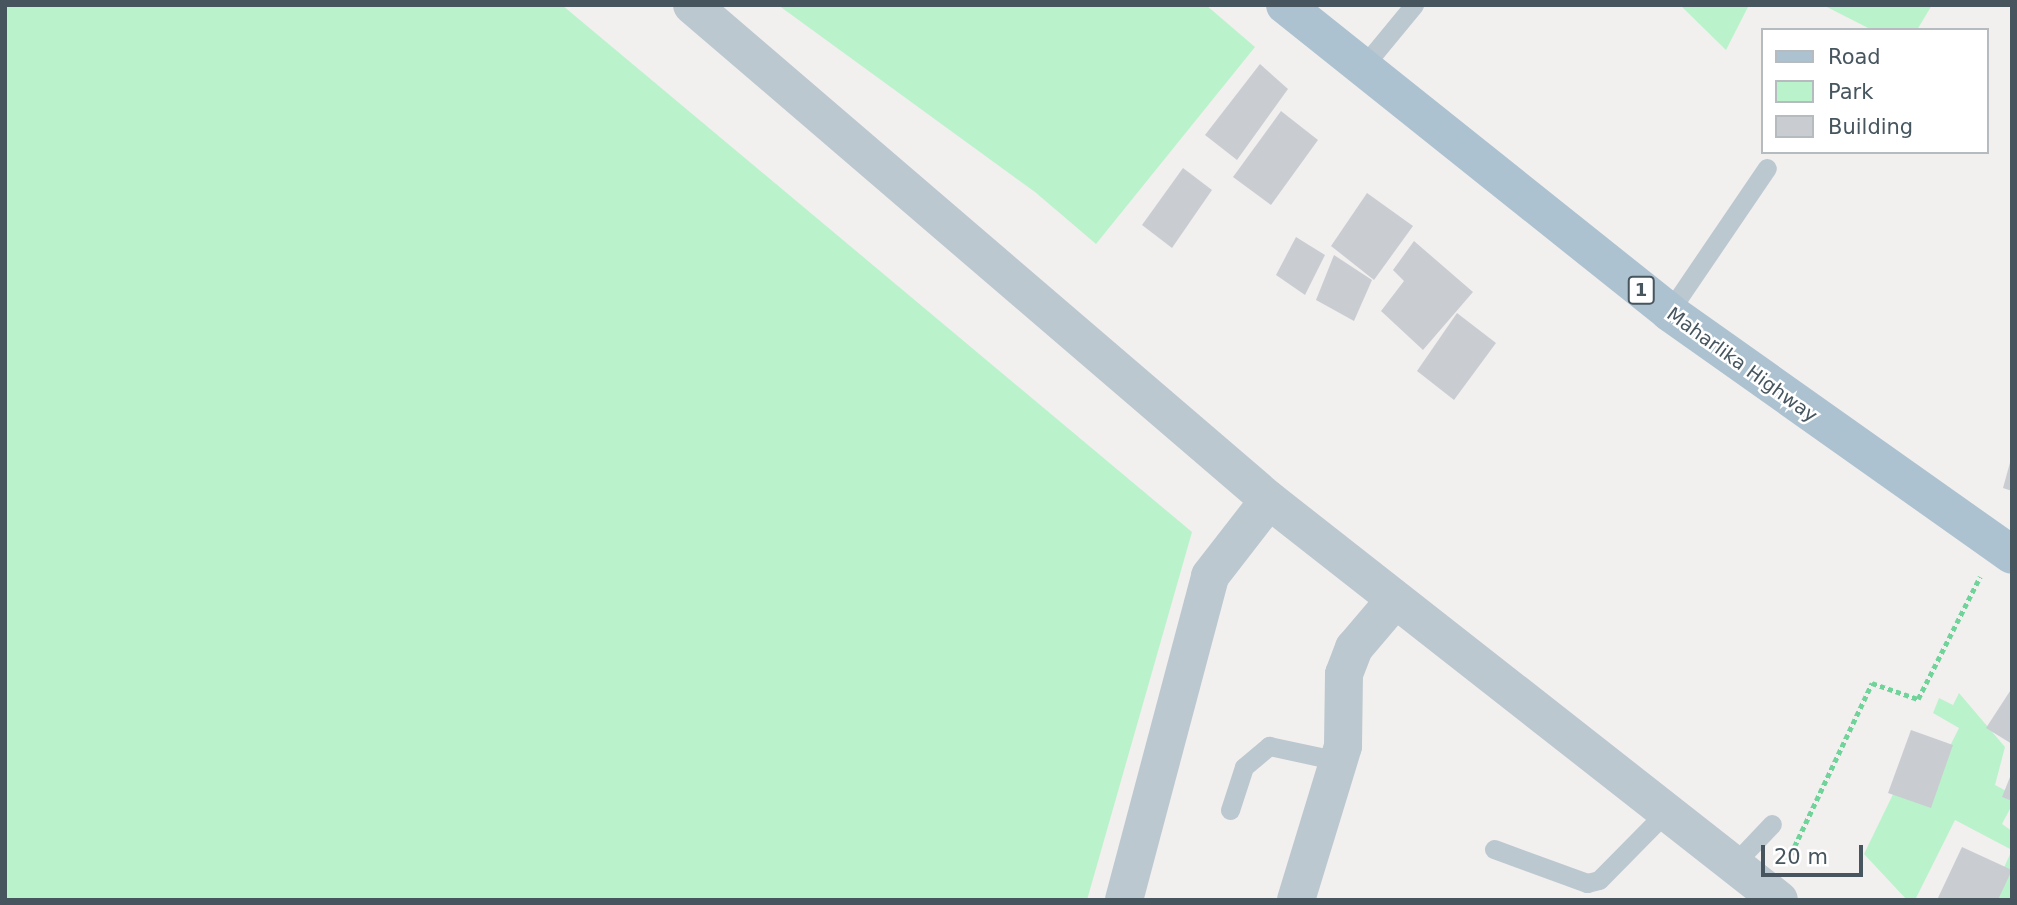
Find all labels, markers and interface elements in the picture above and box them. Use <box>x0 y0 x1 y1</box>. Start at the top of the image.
legend <box>1762 28 1989 154</box>
text: Road <box>1828 45 1881 69</box>
text: Park <box>1828 80 1873 104</box>
text: Building <box>1828 115 1913 139</box>
road number: 1 <box>1627 276 1655 304</box>
street label: Maharlika Highway <box>1662 303 1822 427</box>
scale bar <box>1765 832 1867 876</box>
text: 20 m <box>1774 845 1828 869</box>

